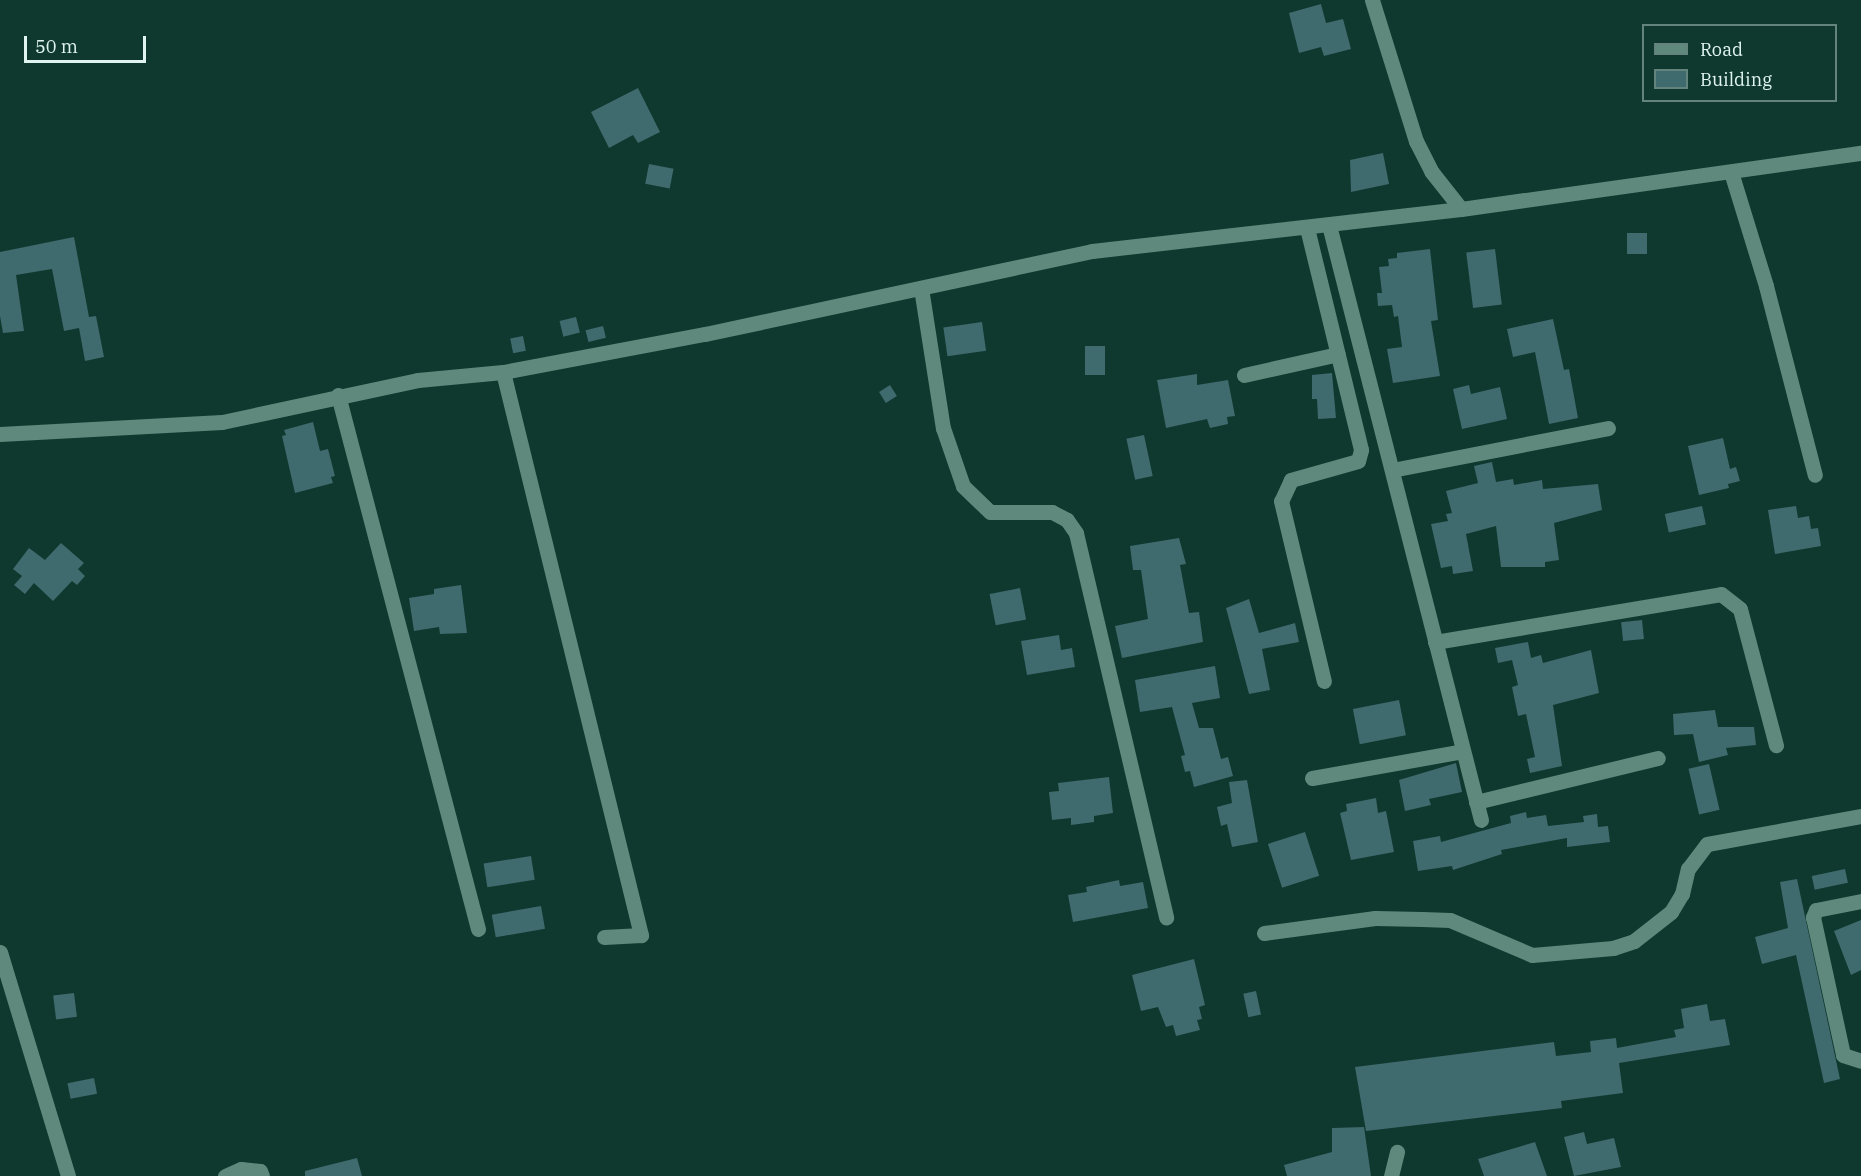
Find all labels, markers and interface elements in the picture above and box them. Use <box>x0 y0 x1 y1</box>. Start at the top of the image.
scale bar <box>27 24 148 62</box>
legend <box>1642 24 1837 102</box>
text: 50 m <box>35 35 78 58</box>
text: Road <box>1700 38 1743 61</box>
text: Building <box>1700 68 1772 91</box>

